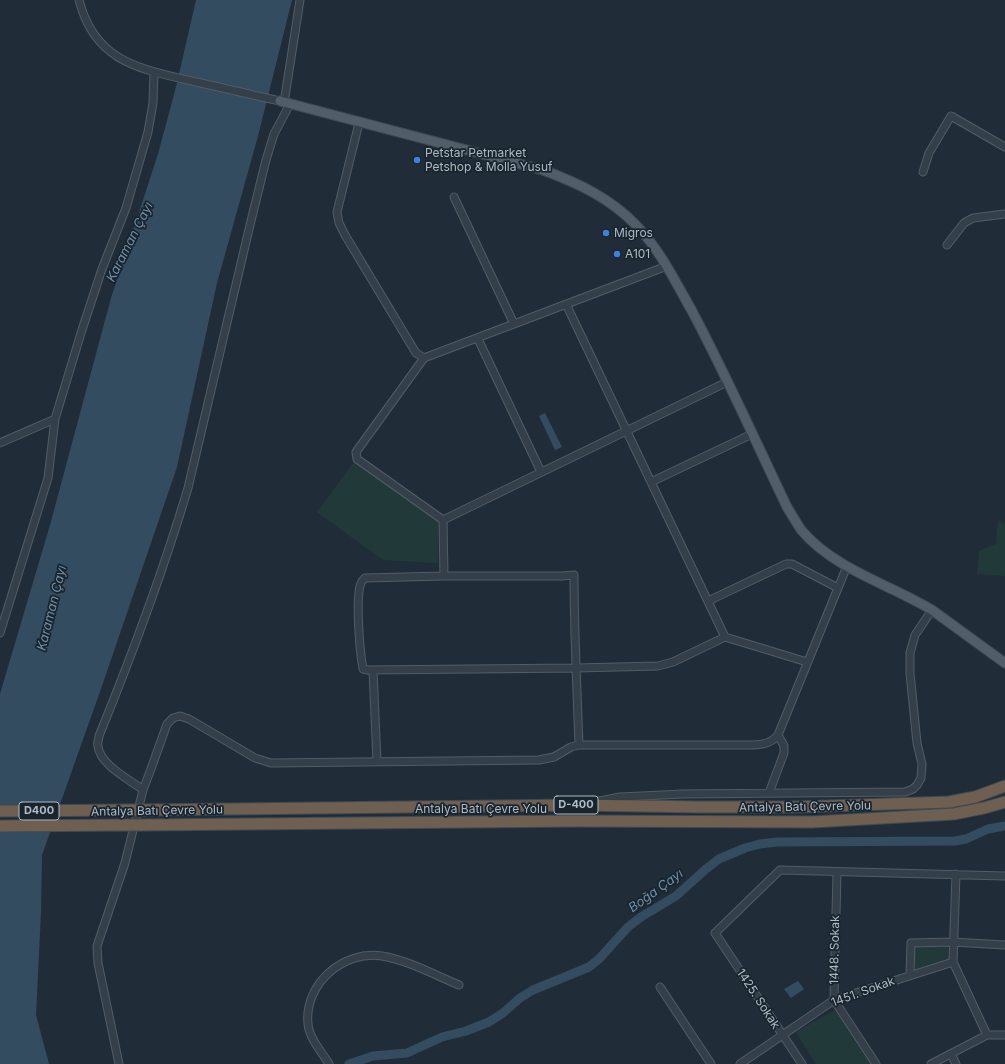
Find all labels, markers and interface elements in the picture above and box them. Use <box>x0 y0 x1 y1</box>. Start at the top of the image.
place label: Petstar Petmarket Petshop & Molla Yusuf <box>425 146 552 174</box>
marker: Petstar Petmarket Petshop & Molla Yusuf <box>412 155 422 165</box>
water label: Karaman Çayı <box>103 200 157 284</box>
place label: Migros <box>614 226 653 240</box>
marker: Migros <box>601 228 611 238</box>
place label: A101 <box>625 247 650 261</box>
marker: A101 <box>612 249 622 259</box>
water label: Karaman Çayı <box>34 564 70 652</box>
road number: D-400 <box>554 796 598 814</box>
street label: Antalya Batı Çevre Yolu <box>739 799 871 815</box>
road number: D400 <box>19 802 59 820</box>
street label: Antalya Batı Çevre Yolu <box>415 802 547 816</box>
street label: Antalya Batı Çevre Yolu <box>91 803 223 819</box>
water label: Boğa Çayı <box>626 866 686 916</box>
street label: 1448. Sokak <box>827 915 843 985</box>
street label: 1425. Sokak <box>733 966 783 1032</box>
street label: 1451. Sokak <box>829 974 897 1010</box>

